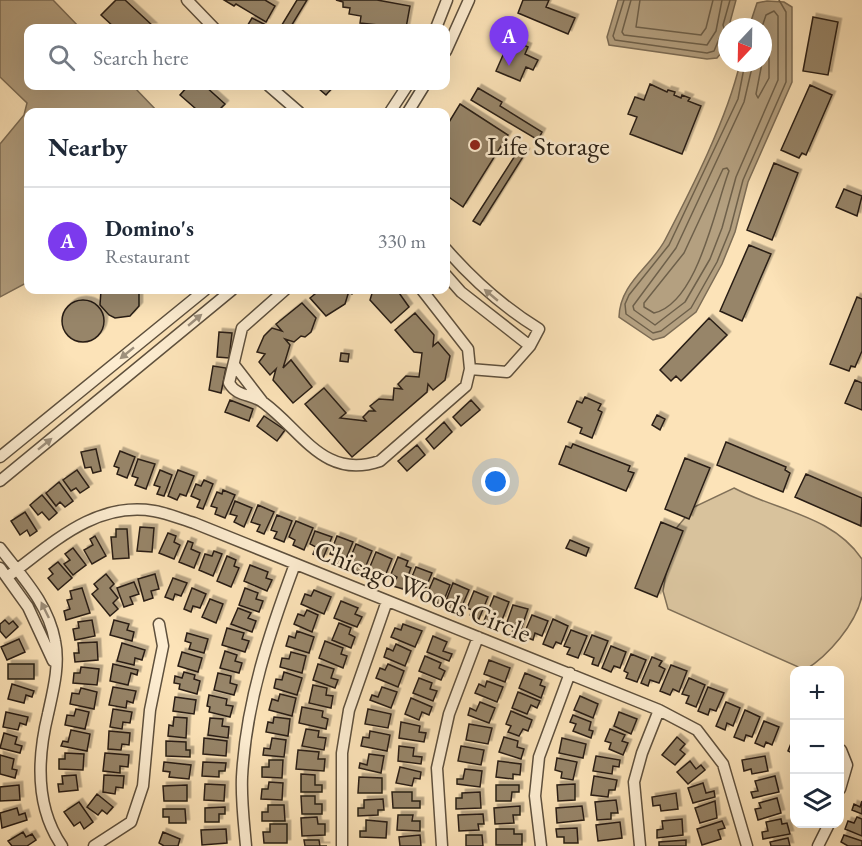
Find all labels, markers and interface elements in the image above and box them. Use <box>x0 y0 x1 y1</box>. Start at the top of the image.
pin: A <box>490 16 528 66</box>
north arrow <box>718 18 772 72</box>
search box <box>24 24 450 90</box>
icon: search <box>45 41 78 74</box>
text: Search here <box>93 43 188 72</box>
place label: Life Storage <box>487 128 610 163</box>
text: Nearby <box>48 130 128 164</box>
marker: Life Storage <box>468 138 482 152</box>
text: Domino's <box>105 214 194 243</box>
text: A <box>60 228 75 254</box>
text: 330 m <box>378 228 426 254</box>
text: Restaurant <box>105 243 190 269</box>
one-way arrow <box>484 289 499 302</box>
one-way arrow <box>188 314 203 327</box>
one-way arrow <box>120 346 135 359</box>
one-way arrow <box>37 437 53 450</box>
your location <box>481 467 510 496</box>
street label: Chicago Woods Circle <box>309 532 537 650</box>
one-way arrow <box>40 601 49 618</box>
map controls <box>790 666 844 828</box>
button: + <box>790 666 844 720</box>
button: − <box>790 720 844 774</box>
button: layers <box>790 774 844 828</box>

